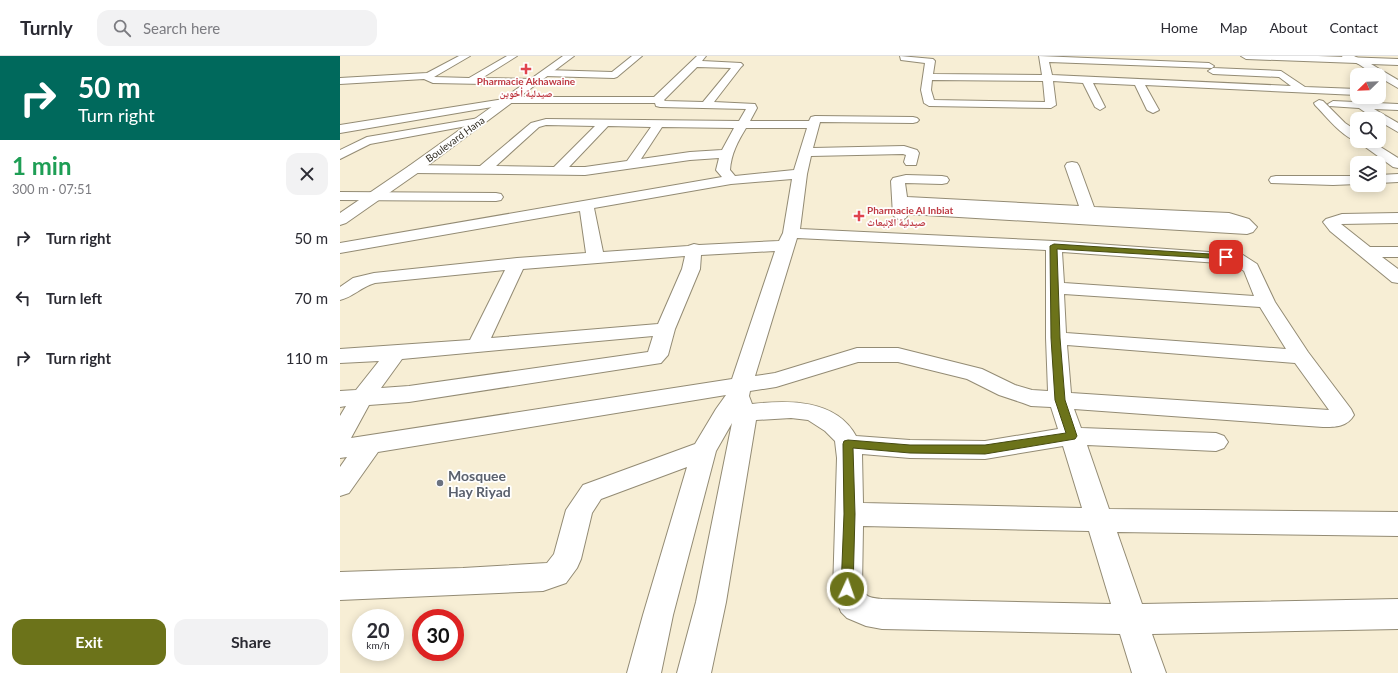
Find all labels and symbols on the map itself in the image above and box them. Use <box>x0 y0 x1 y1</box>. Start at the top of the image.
marker: Pharmacie Akhawaine صيدلية أخوين <box>521 64 531 74</box>
north arrow <box>1350 68 1386 104</box>
place label: Pharmacie Akhawaine صيدلية أخوين <box>477 75 576 100</box>
street label: Boulevard Hana <box>423 114 487 164</box>
place label: Pharmacie Al Inbiat صيدلية الإنبعاث <box>867 204 953 229</box>
marker: Pharmacie Al Inbiat صيدلية الإنبعاث <box>854 211 864 221</box>
pin <box>1209 240 1243 274</box>
place label: Mosquee Hay Riyad <box>448 467 511 500</box>
marker: Mosquee Hay Riyad <box>435 478 445 488</box>
position arrow <box>826 568 868 610</box>
speed limit sign: 30 <box>412 609 464 661</box>

